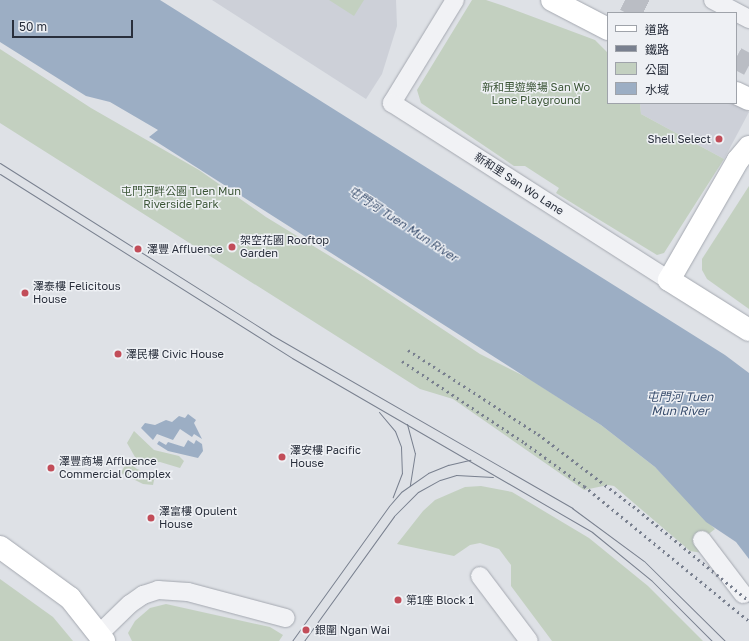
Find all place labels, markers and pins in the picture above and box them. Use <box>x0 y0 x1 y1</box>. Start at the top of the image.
place label: Shell Select <box>647 132 711 146</box>
marker: Shell Select <box>714 134 724 144</box>
place label: 架空花園 Rooftop Garden <box>240 234 329 260</box>
place label: 澤豐 Affluence <box>147 242 223 256</box>
marker: 架空花園 Rooftop Garden <box>227 242 237 252</box>
marker: 澤豐 Affluence <box>132 243 144 255</box>
place label: 澤泰樓 Felicitous House <box>33 280 120 306</box>
marker: 澤泰樓 Felicitous House <box>20 288 30 298</box>
place label: 澤民樓 Civic House <box>126 347 224 361</box>
marker: 澤民樓 Civic House <box>113 349 123 359</box>
place label: 澤安樓 Pacific House <box>290 444 361 470</box>
marker: 澤安樓 Pacific House <box>277 452 287 462</box>
place label: 澤豐商場 Affluence Commercial Complex <box>59 455 171 481</box>
marker: 澤豐商場 Affluence Commercial Complex <box>46 463 56 473</box>
place label: 澤富樓 Opulent House <box>159 505 237 531</box>
marker: 澤富樓 Opulent House <box>146 513 156 523</box>
place label: 第1座 Block 1 <box>406 593 474 607</box>
marker: 第1座 Block 1 <box>393 595 403 605</box>
place label: 銀圍 Ngan Wai <box>315 623 390 637</box>
marker: 銀圍 Ngan Wai <box>300 624 312 636</box>

